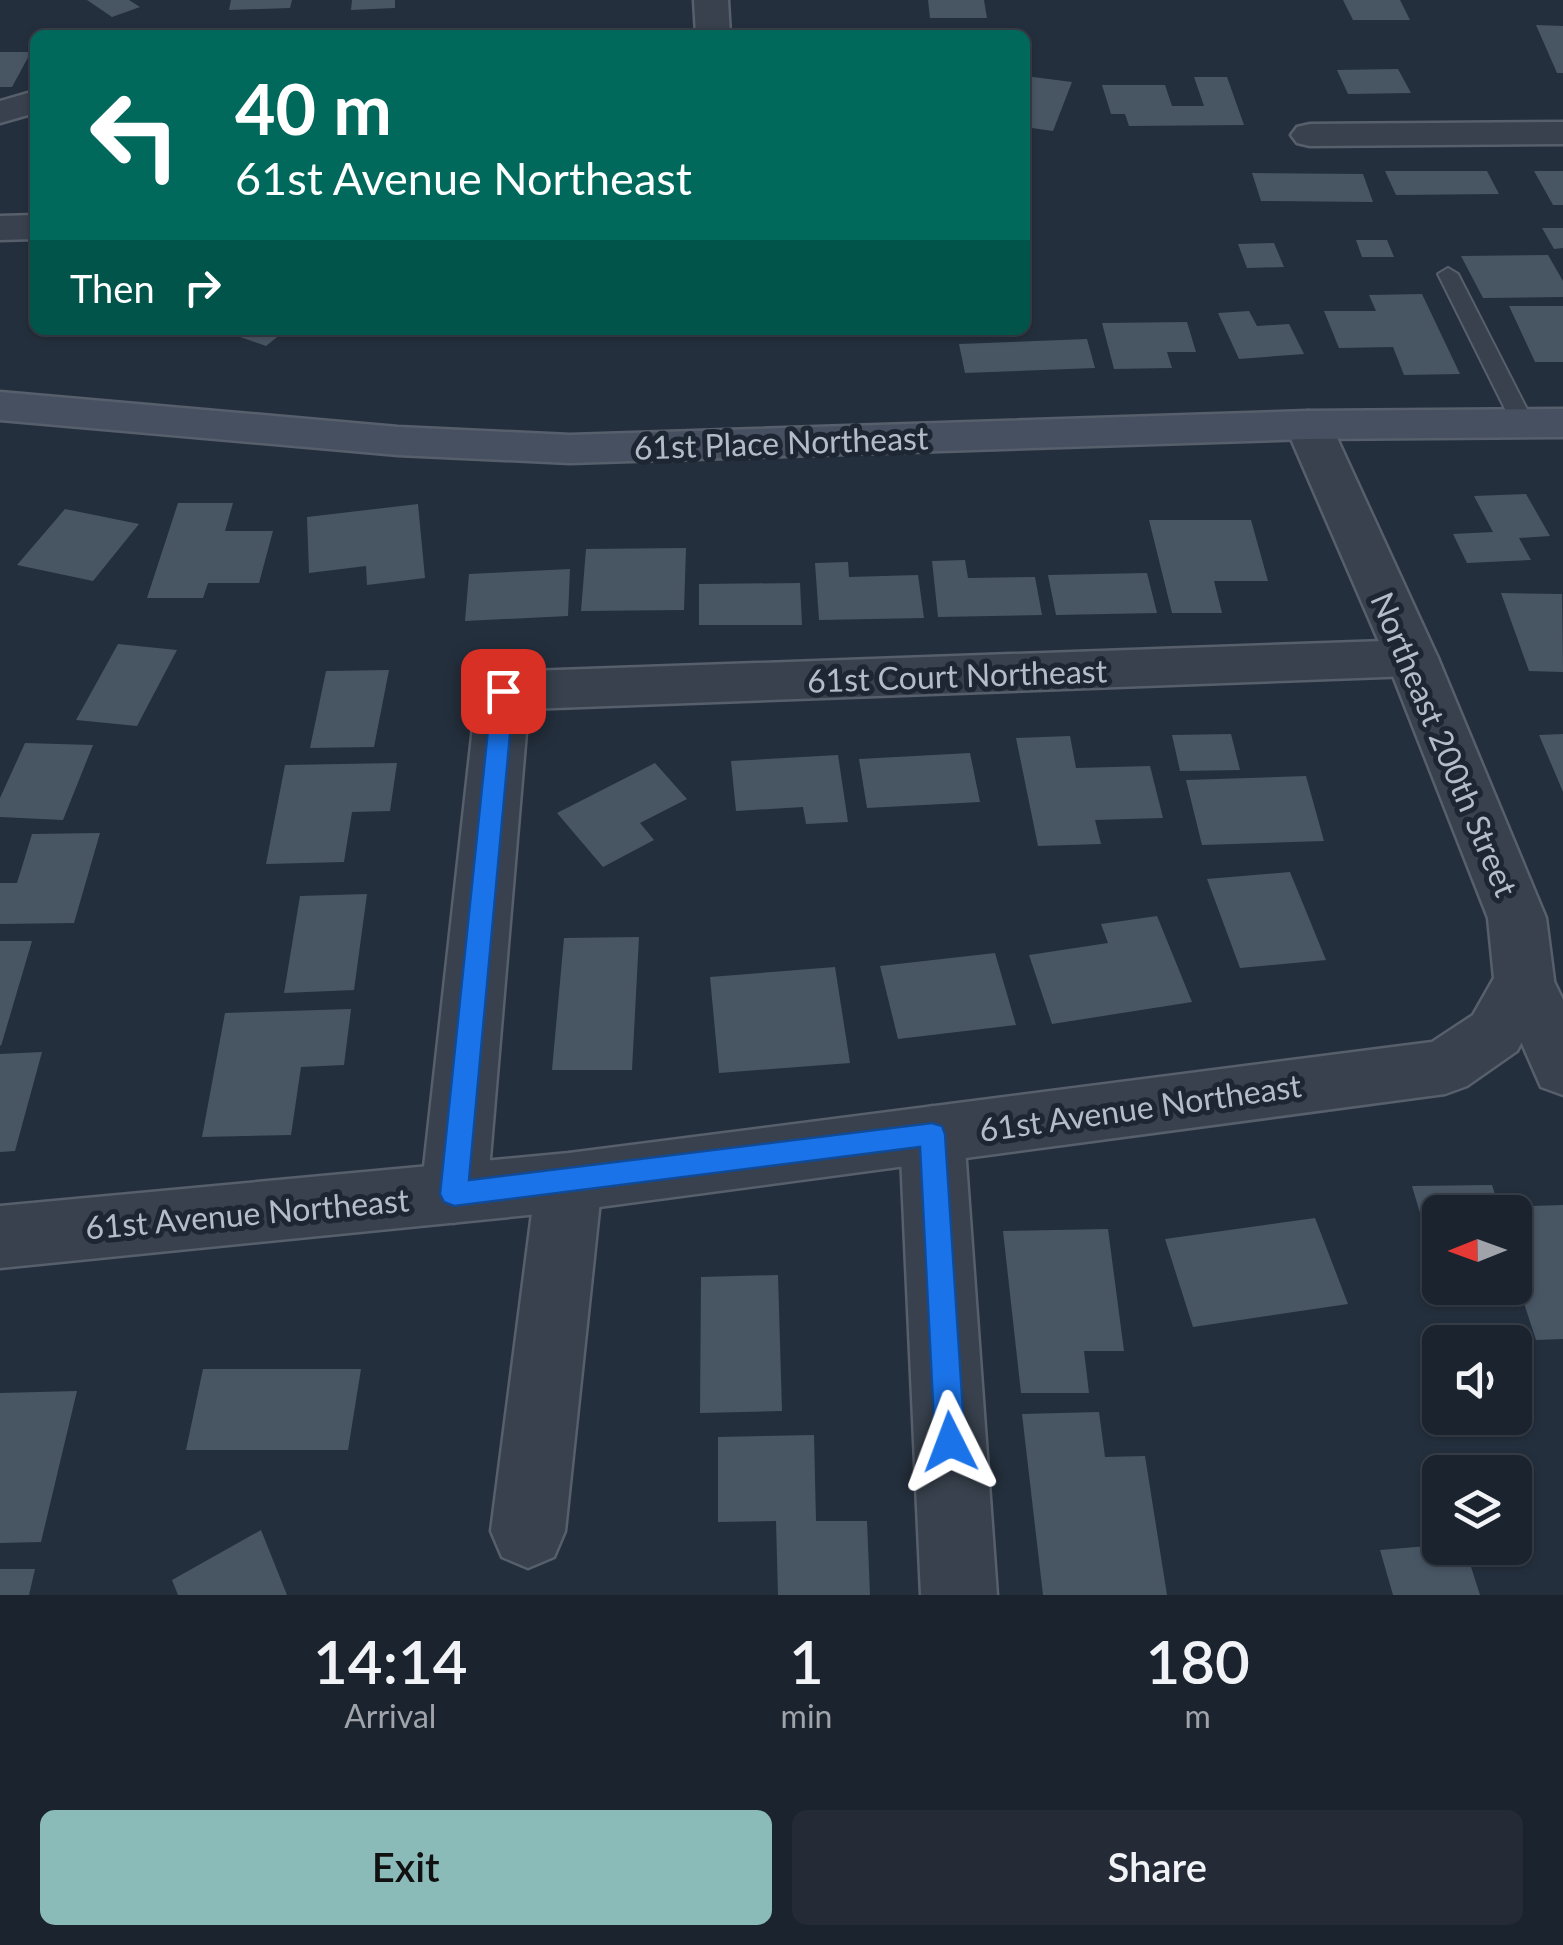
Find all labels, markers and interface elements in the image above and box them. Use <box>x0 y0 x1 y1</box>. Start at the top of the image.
text: 40 m <box>235 66 392 150</box>
icon: left <box>70 70 200 200</box>
text: 61st Avenue Northeast <box>235 151 692 205</box>
icon: right <box>175 260 230 315</box>
text: Then <box>70 265 155 311</box>
street label: 61st Place Northeast <box>633 417 929 467</box>
street label: Northeast 200th Street <box>1363 586 1527 903</box>
pin <box>461 649 546 734</box>
street label: 61st Court Northeast <box>806 650 1108 700</box>
icon: arrive <box>476 664 531 719</box>
street label: 61st Avenue Northeast <box>976 1065 1304 1149</box>
street label: 61st Avenue Northeast <box>83 1179 411 1247</box>
north arrow <box>1422 1195 1532 1305</box>
map controls <box>1422 1195 1532 1565</box>
button: sound <box>1422 1325 1532 1435</box>
position arrow <box>898 1390 1002 1494</box>
button: layers <box>1422 1455 1532 1565</box>
text: 14:14 <box>313 1625 468 1697</box>
text: 1 <box>789 1625 824 1697</box>
text: 180 <box>1146 1625 1250 1697</box>
text: Arrival <box>344 1696 436 1735</box>
text: min <box>781 1696 832 1735</box>
text: m <box>1185 1696 1211 1735</box>
button: Exit <box>40 1810 772 1925</box>
button: Share <box>792 1810 1523 1925</box>

